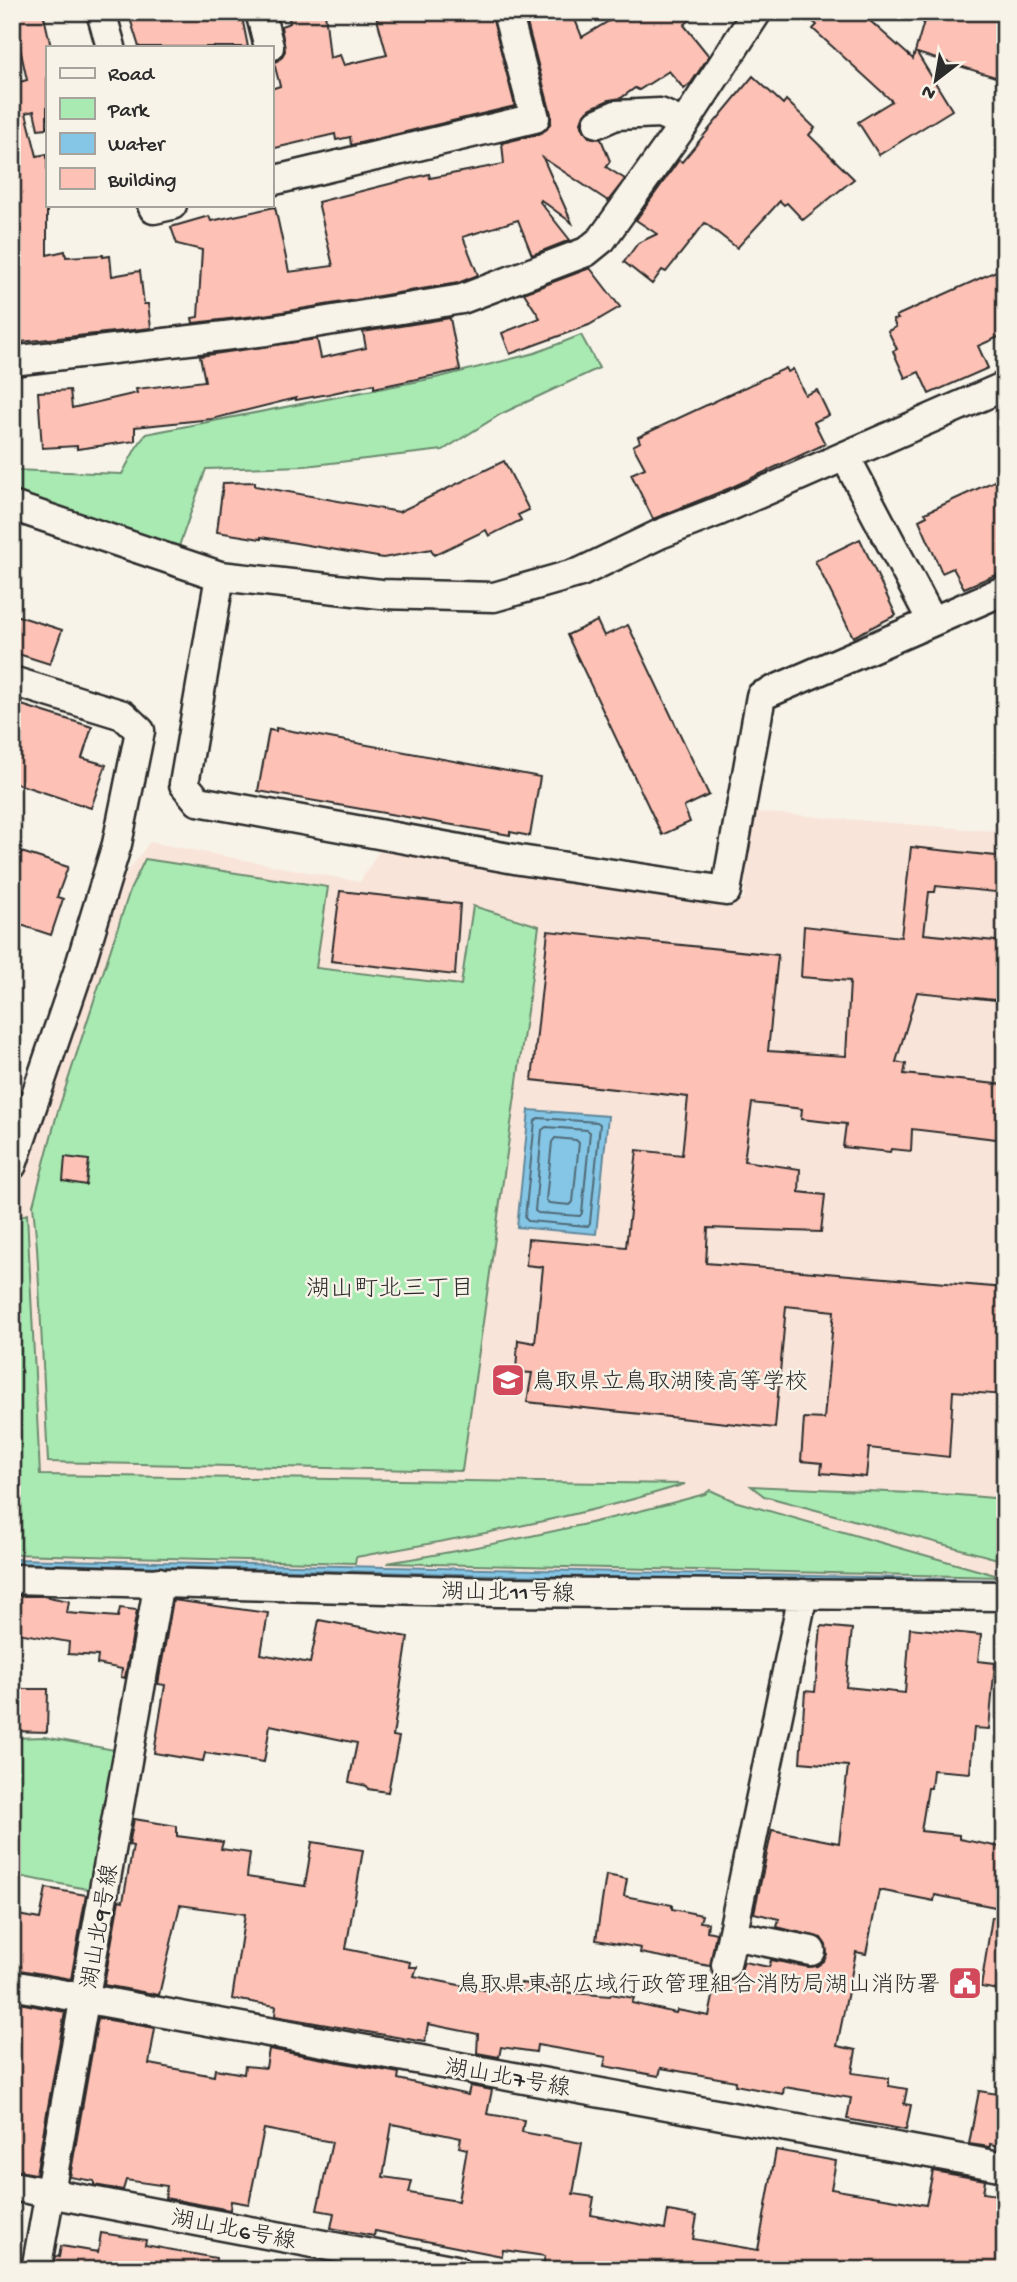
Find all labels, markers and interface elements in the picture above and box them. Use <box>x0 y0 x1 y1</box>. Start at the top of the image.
legend <box>46 46 273 206</box>
north arrow <box>902 46 972 116</box>
text: Road <box>108 64 156 89</box>
text: N <box>918 79 940 105</box>
text: Park <box>107 100 151 125</box>
text: Water <box>108 134 166 159</box>
text: Building <box>107 170 177 195</box>
district label: 湖山町北三丁目 <box>306 1276 474 1305</box>
school or university icon: 鳥取県立鳥取湖陵高等学校 <box>489 1361 527 1399</box>
place label: 鳥取県立鳥取湖陵高等学校 <box>532 1368 808 1397</box>
street label: 湖山北11号線 <box>441 1579 575 1609</box>
street label: 湖山北9号線 <box>76 1862 126 1991</box>
public building icon: 鳥取県東部広域行政管理組合消防局湖山消防署 <box>946 1964 984 2002</box>
place label: 鳥取県東部広域行政管理組合消防局湖山消防署 <box>457 1971 940 2000</box>
street label: 湖山北7号線 <box>443 2054 572 2104</box>
street label: 湖山北6号線 <box>169 2205 298 2257</box>

